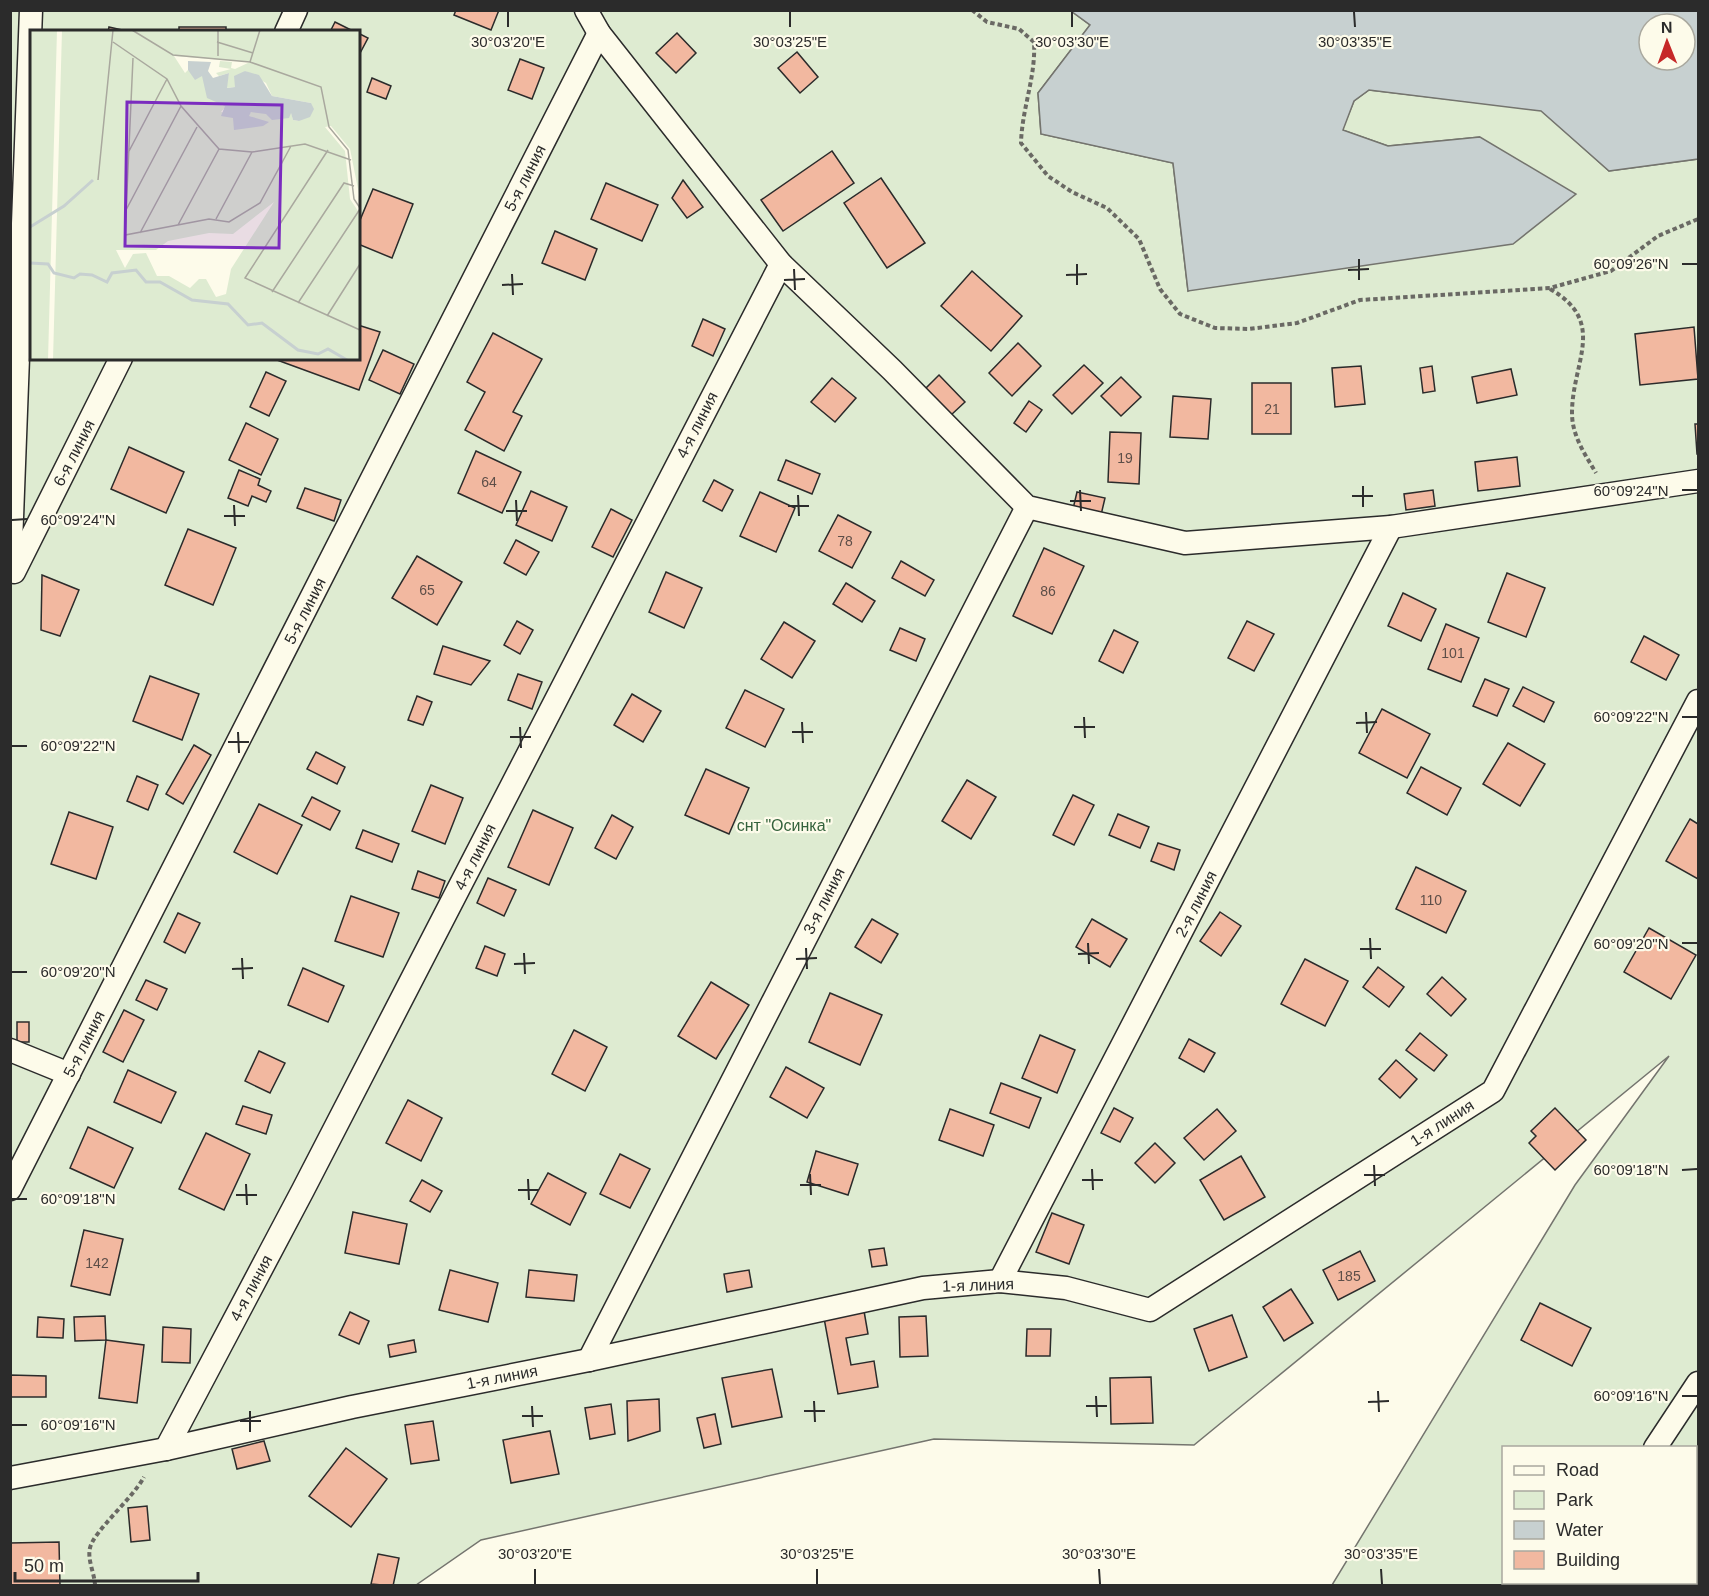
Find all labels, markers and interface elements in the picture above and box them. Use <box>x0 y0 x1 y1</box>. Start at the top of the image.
north arrow <box>1637 12 1697 72</box>
text: N <box>1661 19 1673 36</box>
inset map <box>30 30 360 360</box>
text: 30°03'20"E <box>471 33 545 50</box>
text: 30°03'25"E <box>753 33 827 50</box>
text: 30°03'30"E <box>1035 33 1109 50</box>
text: 30°03'35"E <box>1318 33 1392 50</box>
street label: 5-я линия <box>501 142 549 214</box>
text: 60°09'26"N <box>1593 255 1669 272</box>
street label: 4-я линия <box>673 389 721 461</box>
house number: 21 <box>1264 401 1280 417</box>
street label: 6-я линия <box>50 417 98 489</box>
house number: 19 <box>1117 450 1133 466</box>
house number: 64 <box>481 474 497 490</box>
text: 60°09'24"N <box>1593 482 1669 499</box>
text: 60°09'24"N <box>40 511 116 528</box>
house number: 78 <box>837 533 853 549</box>
street label: 5-я линия <box>281 575 329 647</box>
house number: 65 <box>419 582 435 598</box>
house number: 86 <box>1040 583 1056 599</box>
house number: 101 <box>1441 645 1465 661</box>
text: 60°09'22"N <box>1593 708 1669 725</box>
text: 60°09'22"N <box>40 737 116 754</box>
park label: снт "Осинка" <box>737 817 831 834</box>
street label: 4-я линия <box>451 821 499 893</box>
street label: 3-я линия <box>800 865 848 937</box>
street label: 2-я линия <box>1172 868 1220 940</box>
house number: 110 <box>1420 892 1442 908</box>
text: 60°09'20"N <box>1593 935 1669 952</box>
text: 60°09'20"N <box>40 963 116 980</box>
street label: 5-я линия <box>60 1008 108 1080</box>
street label: 1-я линия <box>1407 1096 1477 1150</box>
text: 60°09'18"N <box>1593 1161 1669 1178</box>
text: 60°09'18"N <box>40 1190 116 1207</box>
street label: 4-я линия <box>227 1252 275 1324</box>
house number: 142 <box>85 1255 109 1271</box>
house number: 185 <box>1337 1268 1361 1284</box>
street label: 1-я линия <box>942 1275 1014 1295</box>
street label: 1-я линия <box>465 1362 539 1392</box>
text: 60°09'16"N <box>1593 1387 1669 1404</box>
text: 60°09'16"N <box>40 1416 116 1433</box>
legend <box>1502 1446 1697 1584</box>
text: Road <box>1556 1460 1599 1480</box>
text: Park <box>1556 1490 1594 1510</box>
text: Water <box>1556 1520 1603 1540</box>
scale bar <box>15 1545 198 1583</box>
text: 30°03'20"E <box>498 1545 572 1562</box>
text: 30°03'25"E <box>780 1545 854 1562</box>
text: 30°03'30"E <box>1062 1545 1136 1562</box>
text: 30°03'35"E <box>1344 1545 1418 1562</box>
text: Building <box>1556 1550 1620 1570</box>
text: 50 m <box>24 1556 64 1576</box>

